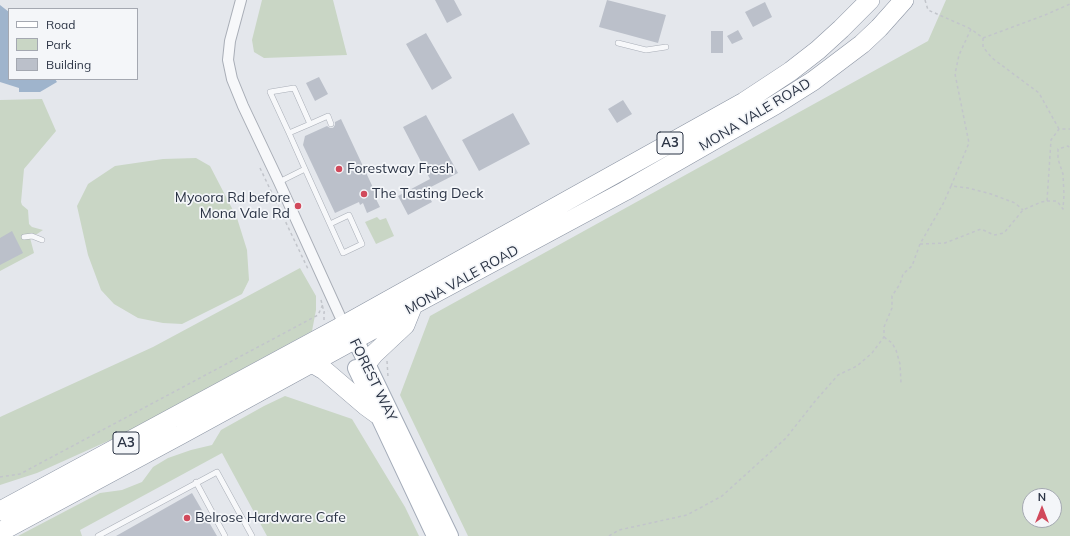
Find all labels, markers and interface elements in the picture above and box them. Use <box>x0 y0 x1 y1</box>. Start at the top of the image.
legend <box>8 8 138 80</box>
text: Road <box>46 17 75 32</box>
text: Park <box>46 37 71 52</box>
text: Building <box>46 57 91 72</box>
street label: MONA VALE ROAD <box>696 75 814 155</box>
road number: A3 <box>657 132 683 154</box>
place label: Forestway Fresh <box>347 161 454 177</box>
marker: Forestway Fresh <box>334 164 344 174</box>
place label: The Tasting Deck <box>372 186 483 202</box>
marker: The Tasting Deck <box>359 189 369 199</box>
place label: Myoora Rd before Mona Vale Rd <box>175 190 290 222</box>
marker: Myoora Rd before Mona Vale Rd <box>293 201 303 211</box>
street label: MONA VALE ROAD <box>402 242 522 318</box>
street label: FOREST WAY <box>346 336 400 424</box>
road number: A3 <box>113 432 139 454</box>
north arrow <box>1022 488 1062 528</box>
text: N <box>1038 490 1046 504</box>
place label: Belrose Hardware Cafe <box>195 510 346 526</box>
marker: Belrose Hardware Cafe <box>182 513 192 523</box>

